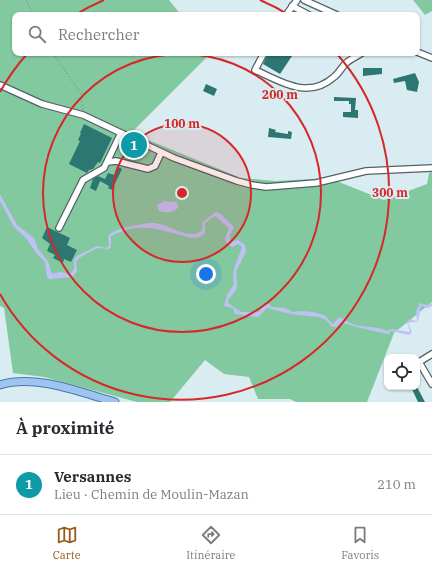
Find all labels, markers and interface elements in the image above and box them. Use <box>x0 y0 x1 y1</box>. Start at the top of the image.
search box <box>12 12 420 56</box>
icon: search <box>26 23 48 45</box>
text: Rechercher <box>58 25 139 44</box>
text: 200 m <box>262 87 298 102</box>
text: 100 m <box>164 116 200 131</box>
pin: 1 <box>121 130 147 160</box>
text: 300 m <box>372 185 408 200</box>
centre of rings <box>175 186 189 200</box>
your location <box>196 264 216 284</box>
map controls <box>384 354 420 390</box>
button: locate <box>384 354 420 390</box>
text: À proximité <box>16 417 114 439</box>
text: Versannes <box>54 467 131 486</box>
text: 1 <box>25 476 33 493</box>
text: 210 m <box>377 476 416 493</box>
text: Lieu · Chemin de Moulin-Mazan <box>54 486 249 503</box>
tab: Carte <box>53 524 81 562</box>
tab: Itinéraire <box>186 524 236 562</box>
tab: Favoris <box>341 524 379 562</box>

